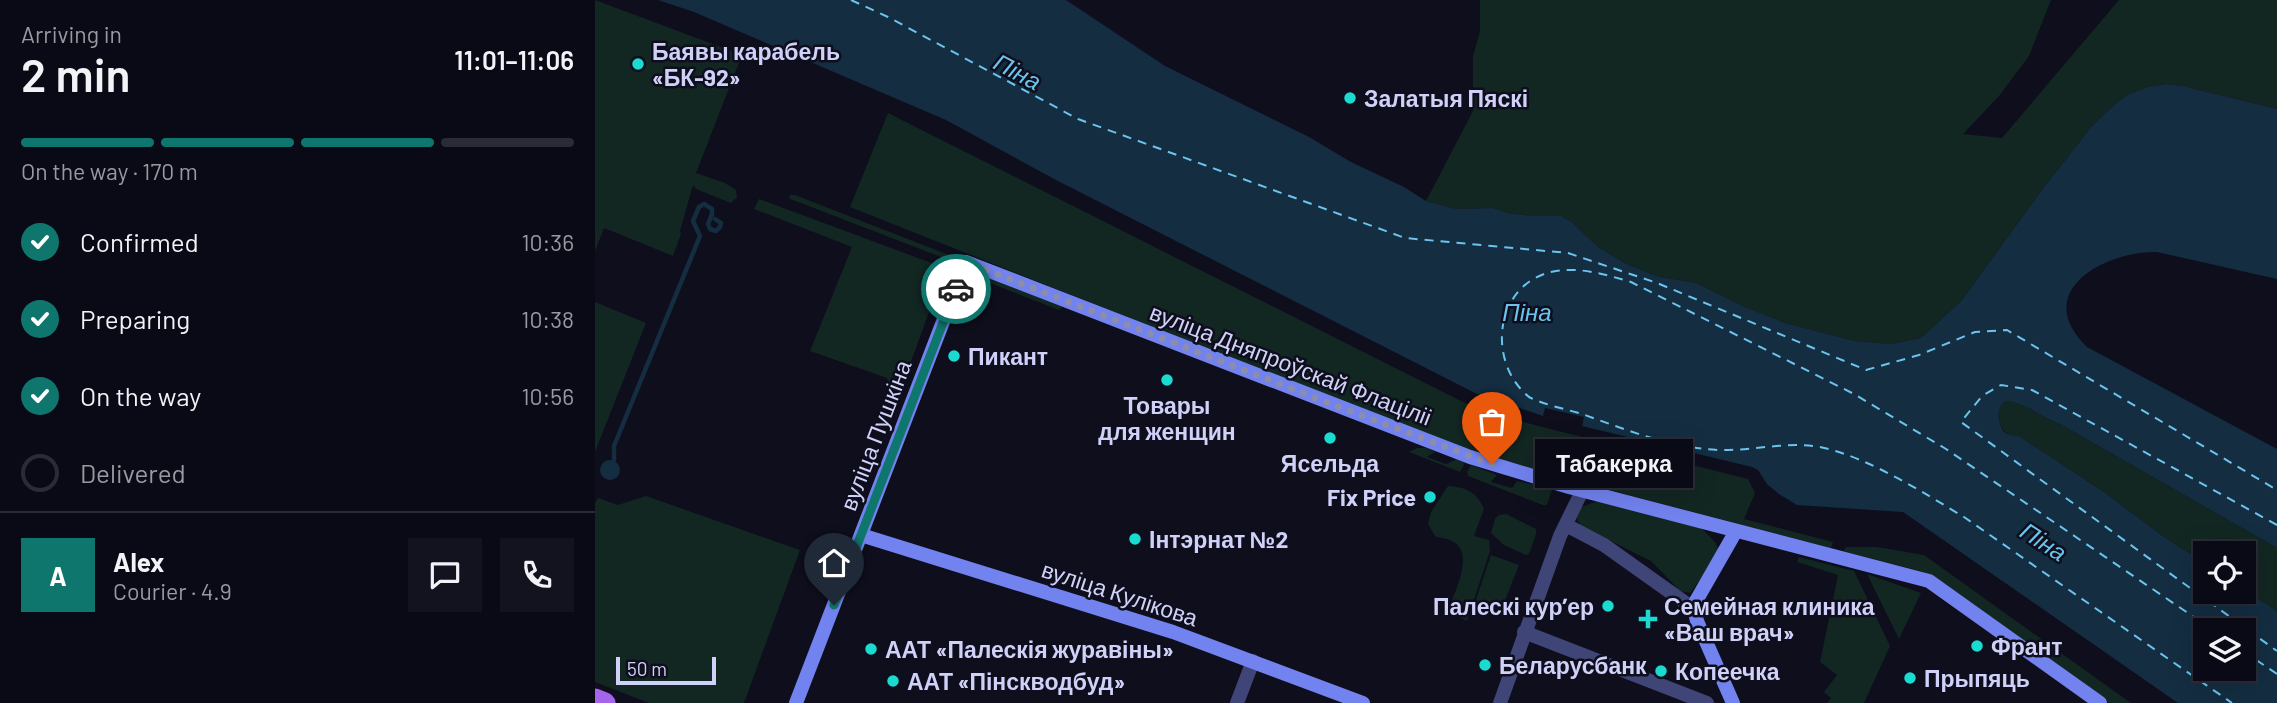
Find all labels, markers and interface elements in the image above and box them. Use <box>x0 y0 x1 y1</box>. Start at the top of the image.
text: Arriving in <box>21 20 122 48</box>
place label: Баявы карабель «БК-92» <box>652 37 840 91</box>
text: 11:01–11:06 <box>454 44 574 75</box>
text: 2 min <box>21 46 130 101</box>
water label: Піна <box>989 47 1047 95</box>
marker: Баявы карабель «БК-92» <box>630 56 646 72</box>
place label: Залатыя Пяскі <box>1364 84 1528 112</box>
marker: Залатыя Пяскі <box>1342 90 1358 106</box>
text: On the way · 170 m <box>21 157 198 185</box>
icon: check <box>21 223 59 261</box>
text: Confirmed <box>80 226 199 257</box>
text: 10:36 <box>521 228 574 256</box>
courier <box>921 254 991 324</box>
icon: car <box>937 270 975 308</box>
street label: вуліца Дняпроўскай Флаціліі <box>1146 297 1436 431</box>
water label: Піна <box>1502 297 1552 326</box>
icon: check <box>21 300 59 338</box>
text: Preparing <box>80 303 190 334</box>
text: 10:38 <box>521 305 574 333</box>
place label: Пикант <box>968 342 1048 370</box>
marker: Пикант <box>946 348 962 364</box>
street label: вуліца Пушкіна <box>833 356 917 514</box>
marker: Товары для женщин <box>1159 372 1175 388</box>
icon: check <box>21 377 59 415</box>
text: On the way <box>80 380 201 411</box>
text: 10:56 <box>521 382 574 410</box>
place label: Товары для женщин <box>1098 391 1236 445</box>
pin <box>1462 392 1522 464</box>
icon: bag <box>1473 403 1511 441</box>
marker: Ясельда <box>1322 430 1338 446</box>
callout: Табакерка <box>1534 440 1691 489</box>
place label: Ясельда <box>1281 449 1379 477</box>
text: Табакерка <box>1556 449 1672 477</box>
text: Delivered <box>80 457 186 488</box>
place label: Fix Price <box>1327 483 1416 511</box>
marker: Fix Price <box>1422 489 1438 505</box>
water label: Піна <box>2015 515 2073 567</box>
place label: Інтэрнат №2 <box>1149 525 1288 553</box>
marker: Інтэрнат №2 <box>1127 531 1143 547</box>
pin <box>804 533 864 605</box>
button: chat <box>408 538 482 612</box>
button: phone <box>500 538 574 612</box>
map controls <box>2193 541 2256 681</box>
button: locate <box>2193 541 2256 604</box>
icon: home <box>815 544 853 582</box>
text: Alex <box>113 546 164 577</box>
street label: вуліца Кулікова <box>1038 555 1202 632</box>
text: A <box>49 560 67 591</box>
text: Courier · 4.9 <box>113 577 232 605</box>
place label: Палескі курʼер <box>1433 592 1594 620</box>
place label: Семейная клиника «Ваш врач» <box>1664 592 1875 646</box>
marker: Палескі курʼер <box>1600 598 1616 614</box>
marker: Семейная клиника «Ваш врач» <box>1638 609 1658 629</box>
button: layers <box>2193 618 2256 681</box>
place label: Франт <box>1991 632 2063 660</box>
place label: ААТ «Палескія журавіны» <box>885 635 1174 663</box>
marker: Франт <box>1969 638 1985 654</box>
marker: ААТ «Палескія журавіны» <box>863 641 879 657</box>
place label: Беларусбанк <box>1499 651 1647 679</box>
scale bar <box>616 654 716 686</box>
text: 50 m <box>627 657 667 680</box>
marker: Беларусбанк <box>1477 657 1493 673</box>
place label: Копеечка <box>1675 657 1780 685</box>
marker: Копеечка <box>1653 663 1669 679</box>
place label: Прыпяць <box>1924 664 2030 692</box>
place label: ААТ «Пінскводбуд» <box>907 667 1125 695</box>
marker: Прыпяць <box>1902 670 1918 686</box>
marker: ААТ «Пінскводбуд» <box>885 673 901 689</box>

